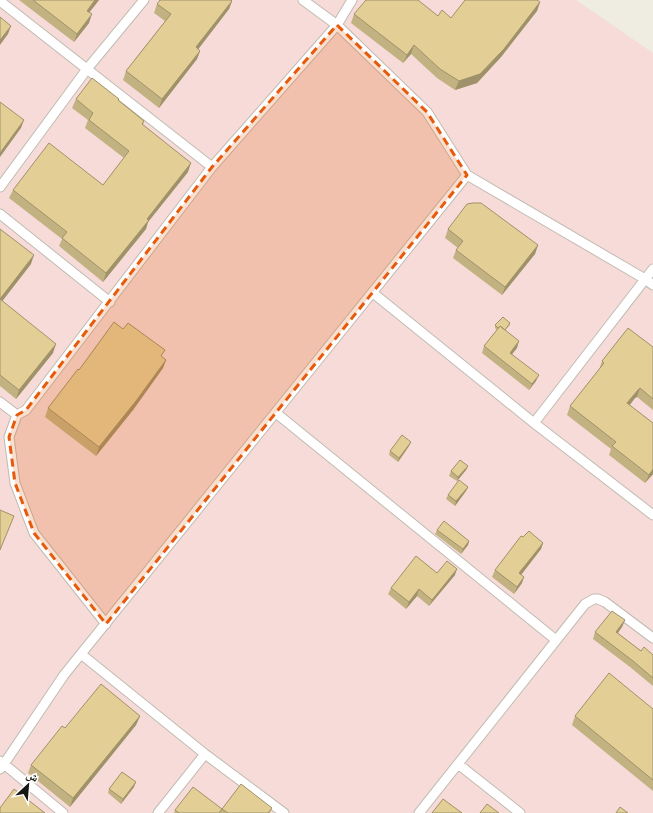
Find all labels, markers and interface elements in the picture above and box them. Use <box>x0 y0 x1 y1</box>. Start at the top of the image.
north arrow <box>8 765 48 805</box>
text: ش <box>24 766 41 786</box>

